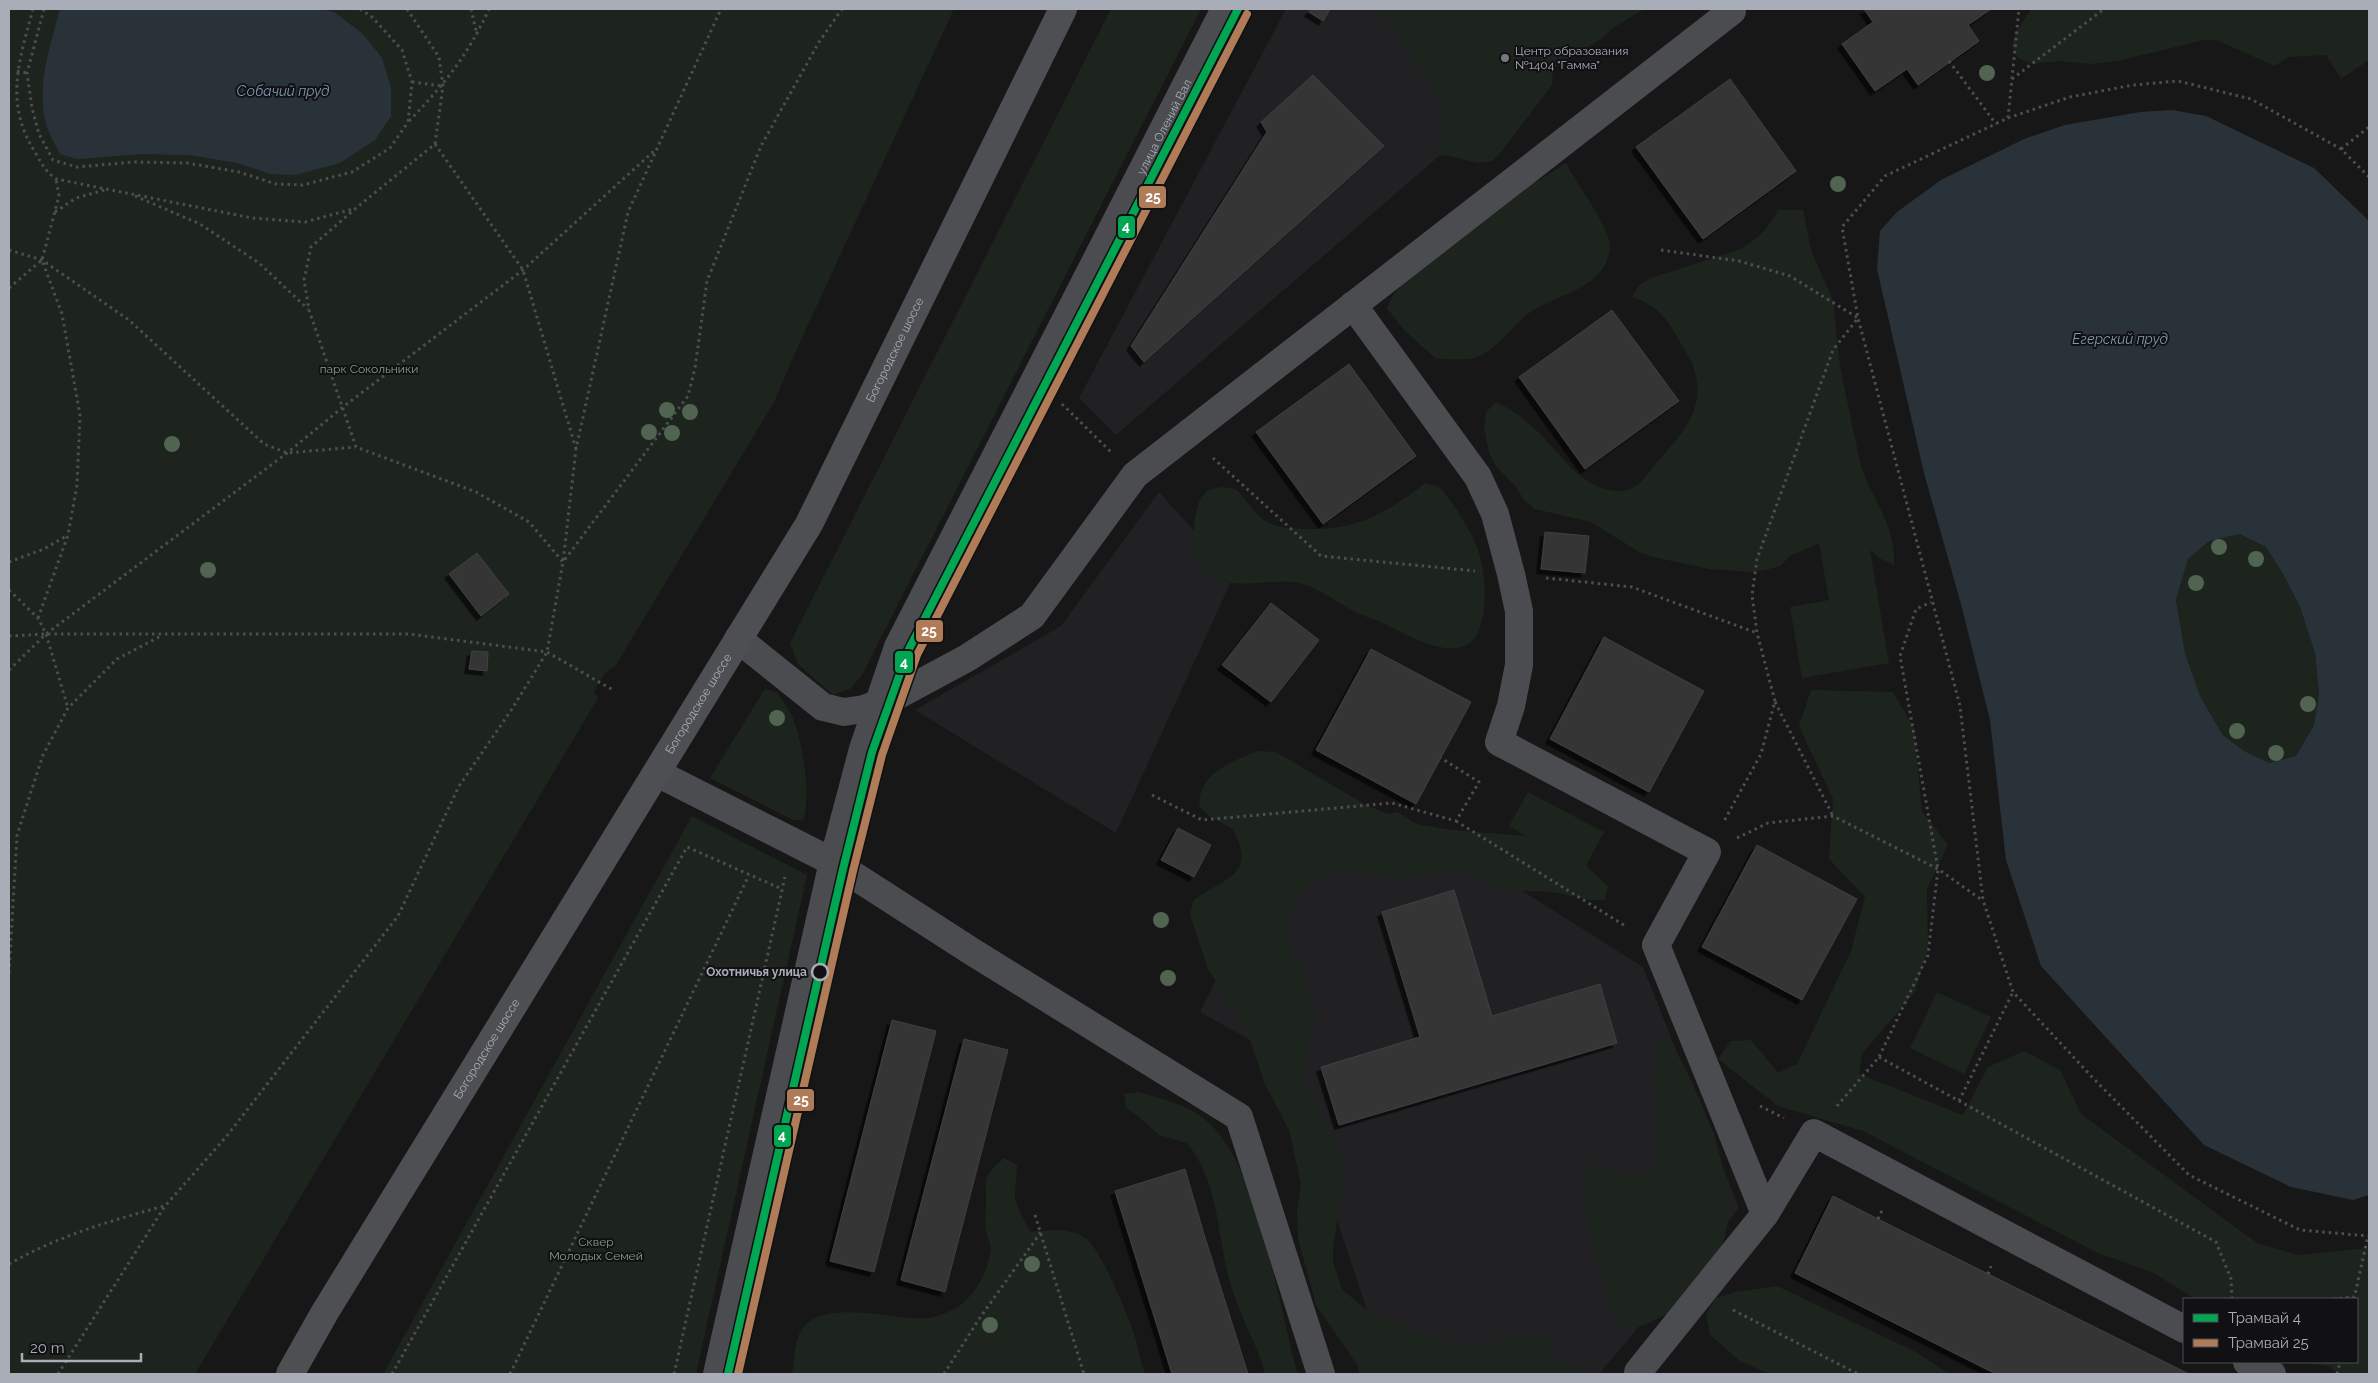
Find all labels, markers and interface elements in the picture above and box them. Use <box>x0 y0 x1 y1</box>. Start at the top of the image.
place label: Центр образования №1404 "Гамма" <box>1515 44 1628 72</box>
marker: Центр образования №1404 "Гамма" <box>1499 52 1511 64</box>
street label: улица Олений Вал <box>1134 77 1195 177</box>
water label: Собачий пруд <box>237 83 330 99</box>
line badge: 25 <box>1138 185 1167 209</box>
text: 25 <box>1145 189 1161 205</box>
line badge: 4 <box>1117 215 1136 239</box>
text: 4 <box>1122 218 1130 234</box>
street label: Богородское шоссе <box>863 295 927 405</box>
water label: Егерский пруд <box>2072 331 2168 347</box>
park label: парк Сокольники <box>320 362 418 376</box>
line badge: 25 <box>915 619 944 643</box>
text: 25 <box>921 623 937 639</box>
line badge: 4 <box>894 650 914 674</box>
street label: Богородское шоссе <box>663 651 735 756</box>
text: 4 <box>900 654 908 670</box>
marker: Охотничья улица <box>811 963 829 981</box>
place label: Охотничья улица <box>706 965 807 979</box>
street label: Богородское шоссе <box>451 996 523 1102</box>
line badge: 25 <box>786 1088 815 1112</box>
text: 25 <box>793 1092 809 1108</box>
line badge: 4 <box>773 1124 792 1148</box>
text: 4 <box>778 1127 786 1143</box>
park label: Сквер Молодых Семей <box>549 1235 643 1263</box>
legend <box>2183 1298 2358 1363</box>
text: Трамвай 4 <box>2228 1309 2301 1327</box>
scale bar <box>22 1330 141 1362</box>
text: Трамвай 25 <box>2228 1334 2309 1352</box>
text: 20 m <box>30 1339 65 1357</box>

